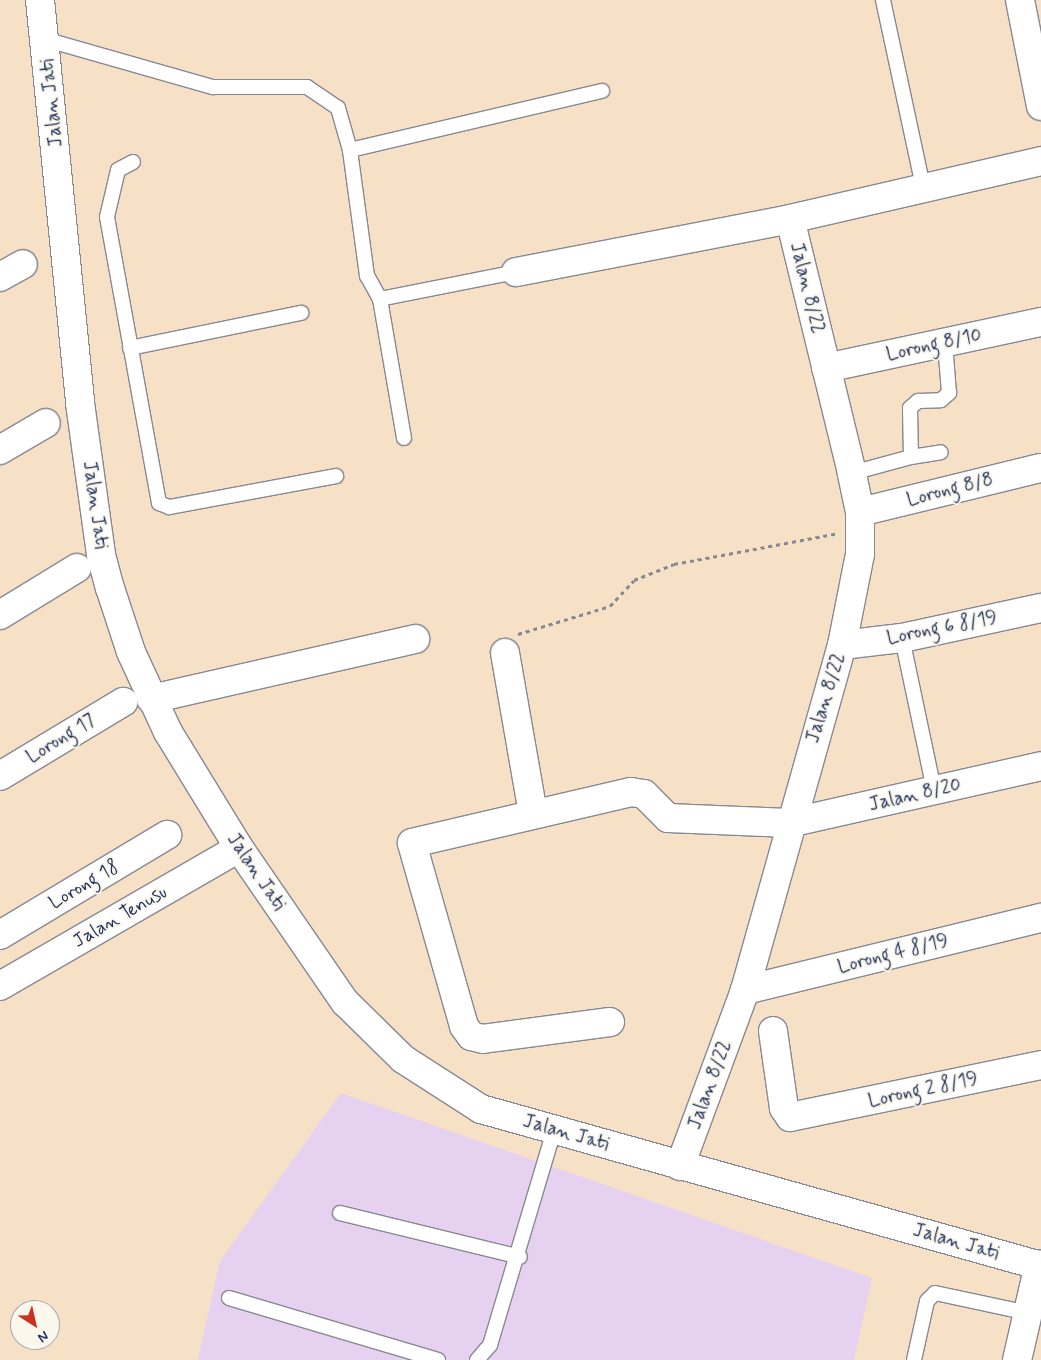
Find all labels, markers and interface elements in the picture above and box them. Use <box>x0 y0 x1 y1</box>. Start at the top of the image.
street label: Jalan Jati <box>36 59 68 147</box>
street label: Jalan 8/22 <box>785 240 829 336</box>
street label: Lorong 8/10 <box>884 324 984 366</box>
street label: Jalan Jati <box>78 460 112 550</box>
street label: Lorong 8/8 <box>904 468 996 512</box>
street label: Lorong 6 8/19 <box>885 606 999 650</box>
street label: Jalan 8/22 <box>802 650 850 746</box>
street label: Lorong 17 <box>22 709 100 769</box>
street label: Jalan 8/20 <box>867 773 963 817</box>
street label: Jalan Jati <box>222 830 290 914</box>
street label: Lorong 18 <box>45 855 123 915</box>
street label: Jalan Tenusu <box>68 880 172 954</box>
street label: Lorong 4 8/19 <box>835 929 951 979</box>
street label: Jalan 8/22 <box>683 1037 737 1133</box>
street label: Lorong 2 8/19 <box>866 1067 980 1113</box>
street label: Jalan Jati <box>521 1110 611 1156</box>
street label: Jalan Jati <box>911 1219 1001 1265</box>
north arrow <box>10 1300 60 1350</box>
text: N <box>34 1326 52 1347</box>

